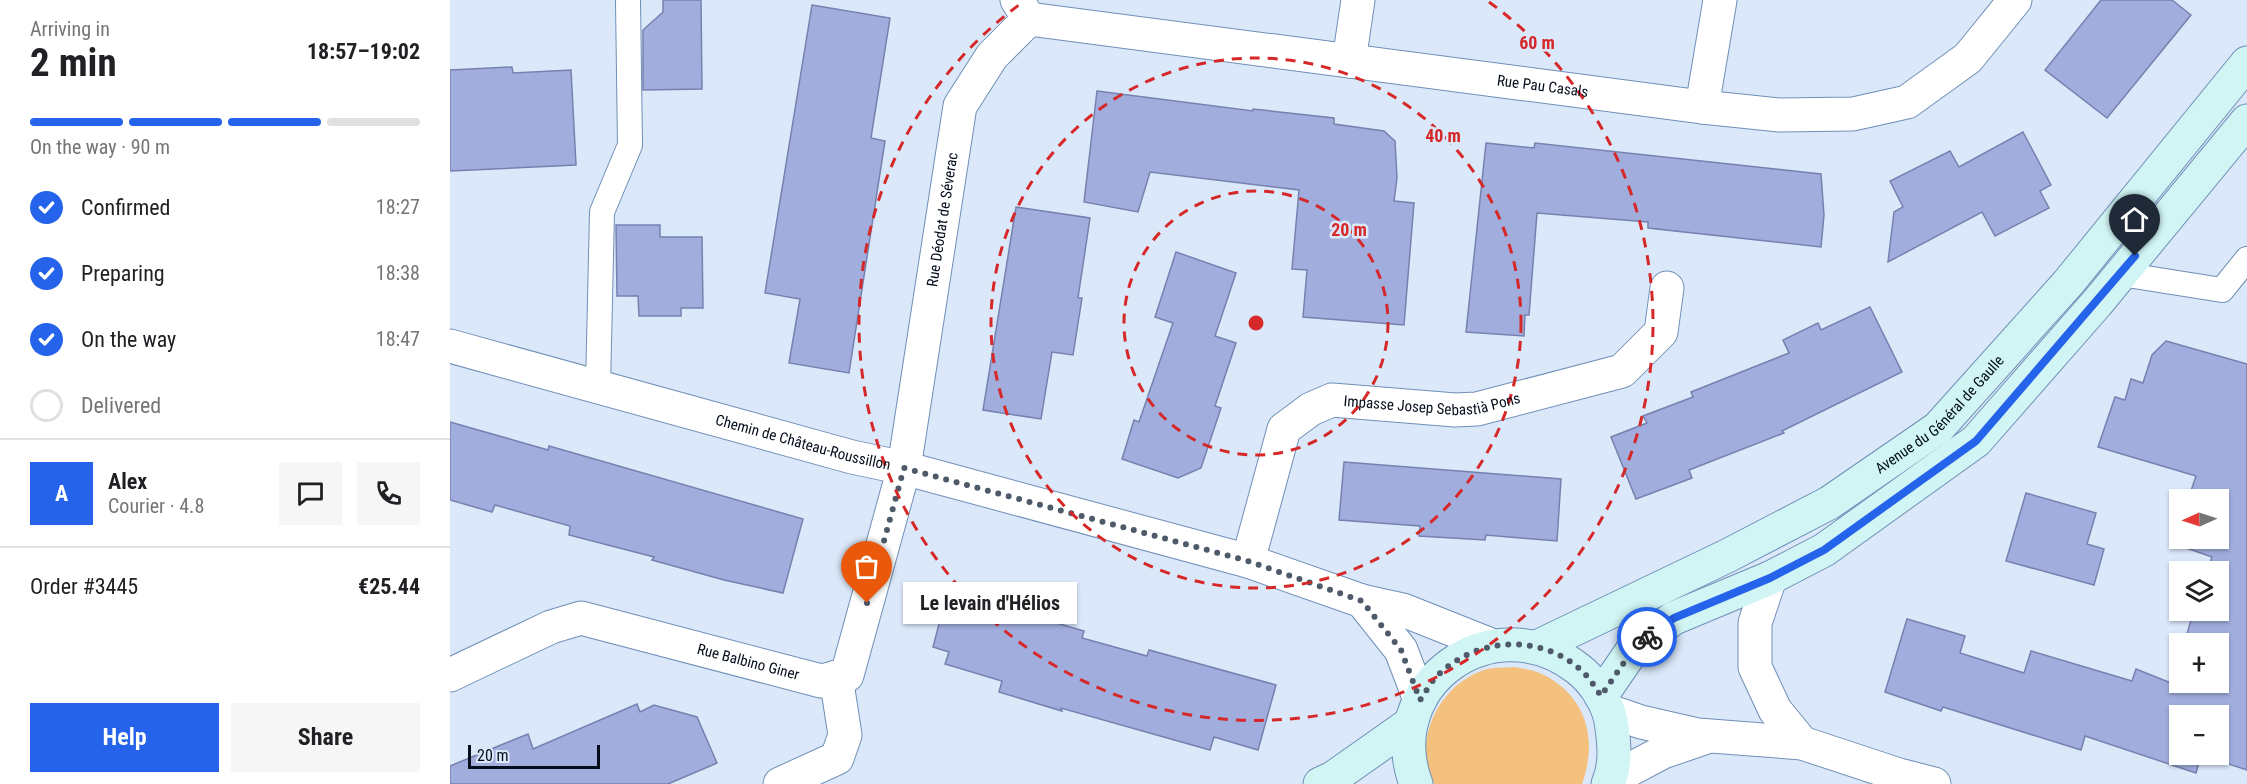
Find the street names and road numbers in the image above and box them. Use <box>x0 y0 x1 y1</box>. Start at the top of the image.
street label: Rue Pau Casals <box>1496 71 1590 101</box>
street label: Rue Déodat de Séverac <box>923 151 962 288</box>
street label: Avenue du Général de Gaulle <box>1872 352 2008 477</box>
street label: Impasse Josep Sebastià Pons <box>1343 389 1522 419</box>
street label: Chemin de Château-Roussillon <box>713 411 892 474</box>
street label: Rue Balbino Giner <box>695 640 802 684</box>

